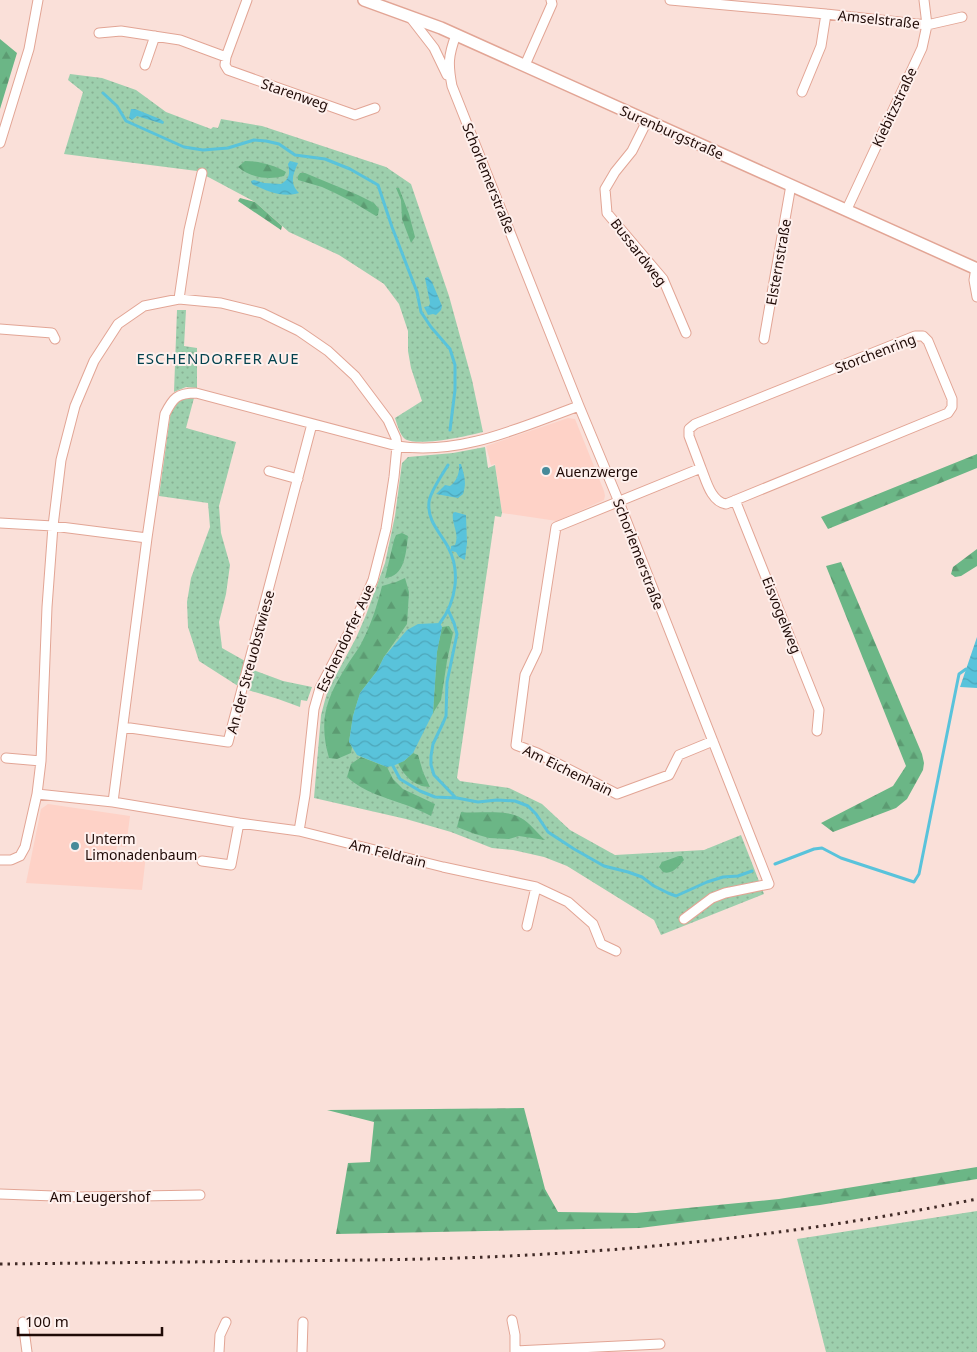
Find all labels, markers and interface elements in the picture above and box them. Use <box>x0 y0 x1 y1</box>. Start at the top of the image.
street label: Amselstraße <box>837 5 921 33</box>
street label: Kiebitzstraße <box>867 64 921 150</box>
street label: Starenweg <box>259 74 331 114</box>
street label: Surenburgstraße <box>617 101 727 163</box>
street label: Schorlemerstraße <box>458 120 520 236</box>
street label: Bussardweg <box>607 214 671 290</box>
street label: Elsternstraße <box>761 217 795 307</box>
street label: Storchenring <box>832 329 918 377</box>
district label: ESCHENDORFER AUE <box>136 348 300 368</box>
place label: Auenzwerge <box>556 462 638 481</box>
marker: Auenzwerge <box>540 465 552 477</box>
street label: Schorlemerstraße <box>609 496 669 612</box>
street label: Eisvogelweg <box>758 574 806 656</box>
street label: Eschendorfer Aue <box>312 581 378 695</box>
street label: An der Streuobstwiese <box>222 588 278 736</box>
street label: Am Eichenhain <box>520 740 616 800</box>
place label: Unterm Limonadenbaum <box>85 829 197 864</box>
street label: Am Feldrain <box>348 834 428 872</box>
marker: Unterm Limonadenbaum <box>69 840 81 852</box>
street label: Am Leugershof <box>50 1187 151 1206</box>
scale bar <box>18 1304 161 1336</box>
text: 100 m <box>25 1311 69 1331</box>

